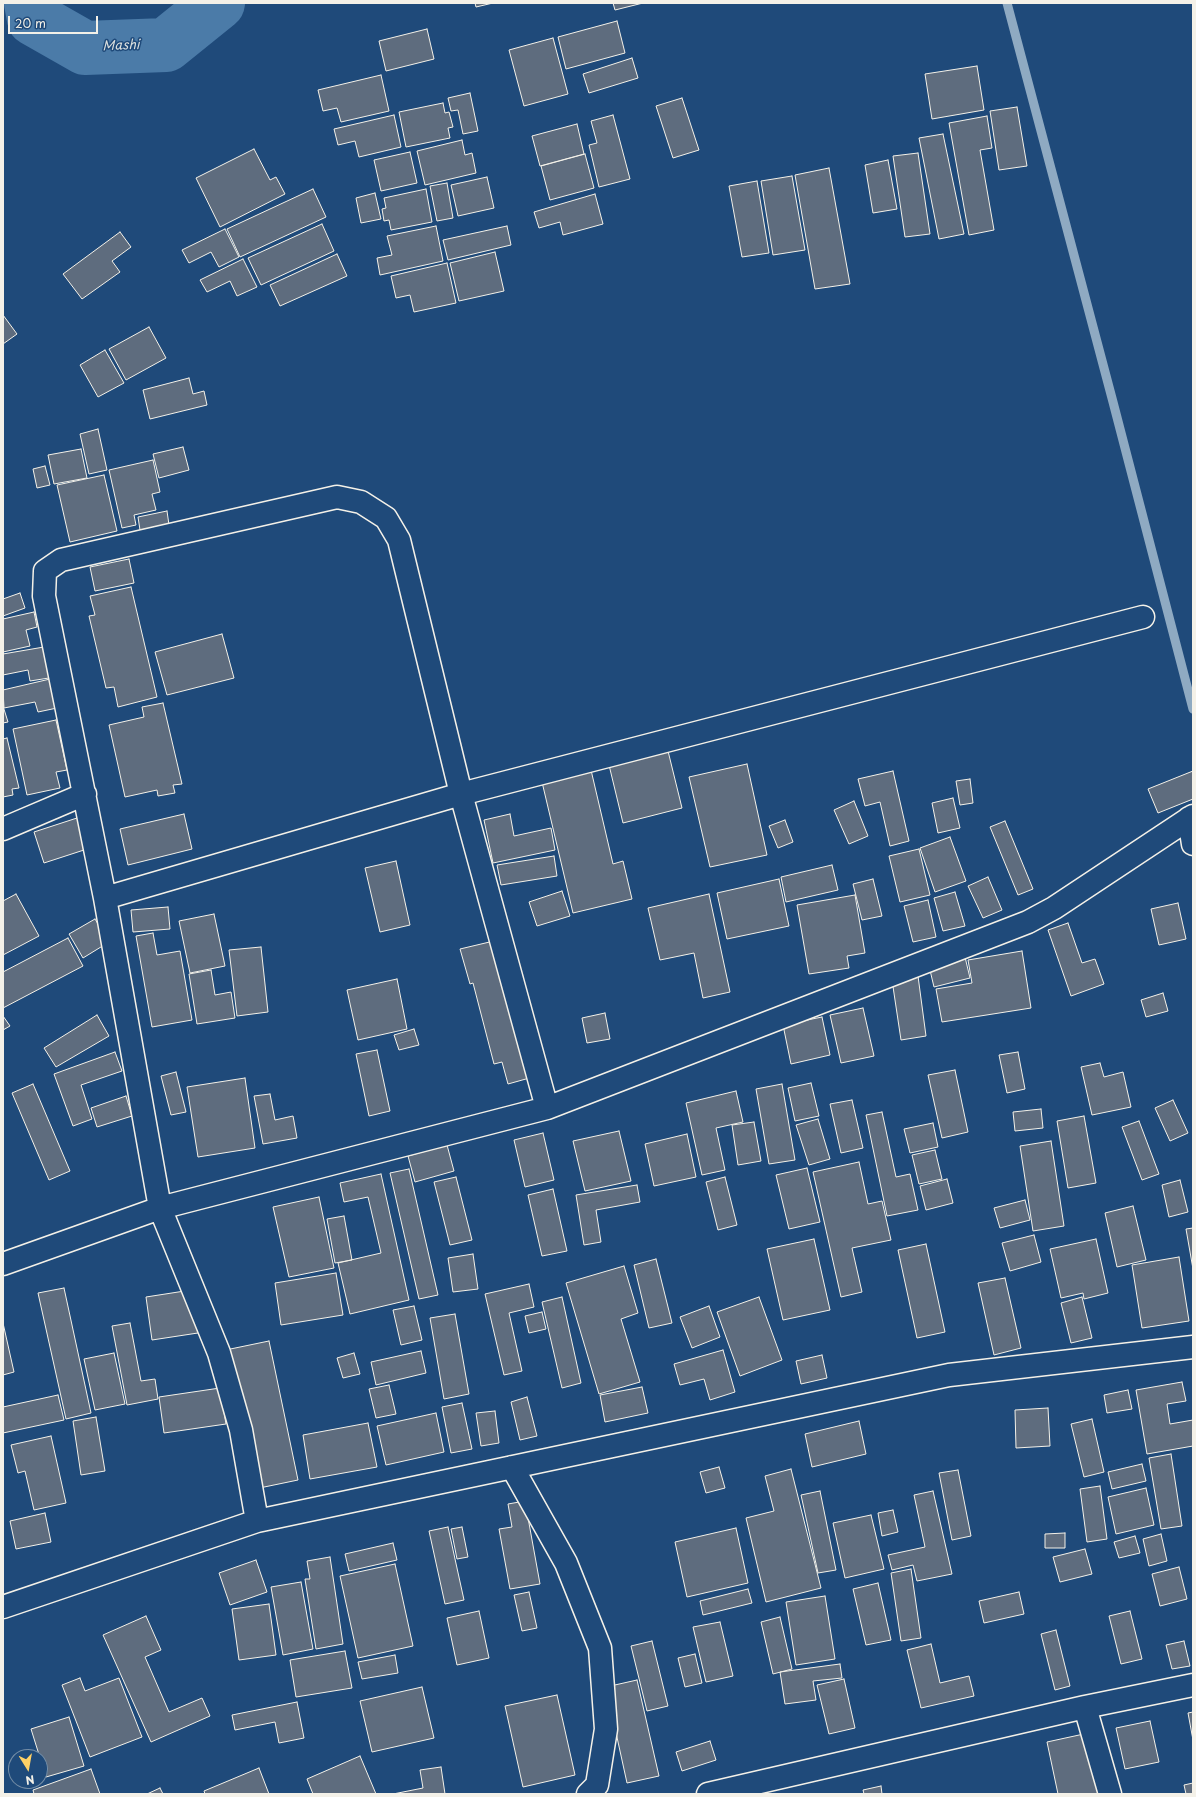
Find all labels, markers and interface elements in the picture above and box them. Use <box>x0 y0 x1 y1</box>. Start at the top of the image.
scale bar <box>10 8 100 34</box>
text: 20 m <box>15 14 46 32</box>
water label: Mashi <box>102 38 140 54</box>
north arrow <box>8 1749 48 1789</box>
text: N <box>24 1771 36 1789</box>

